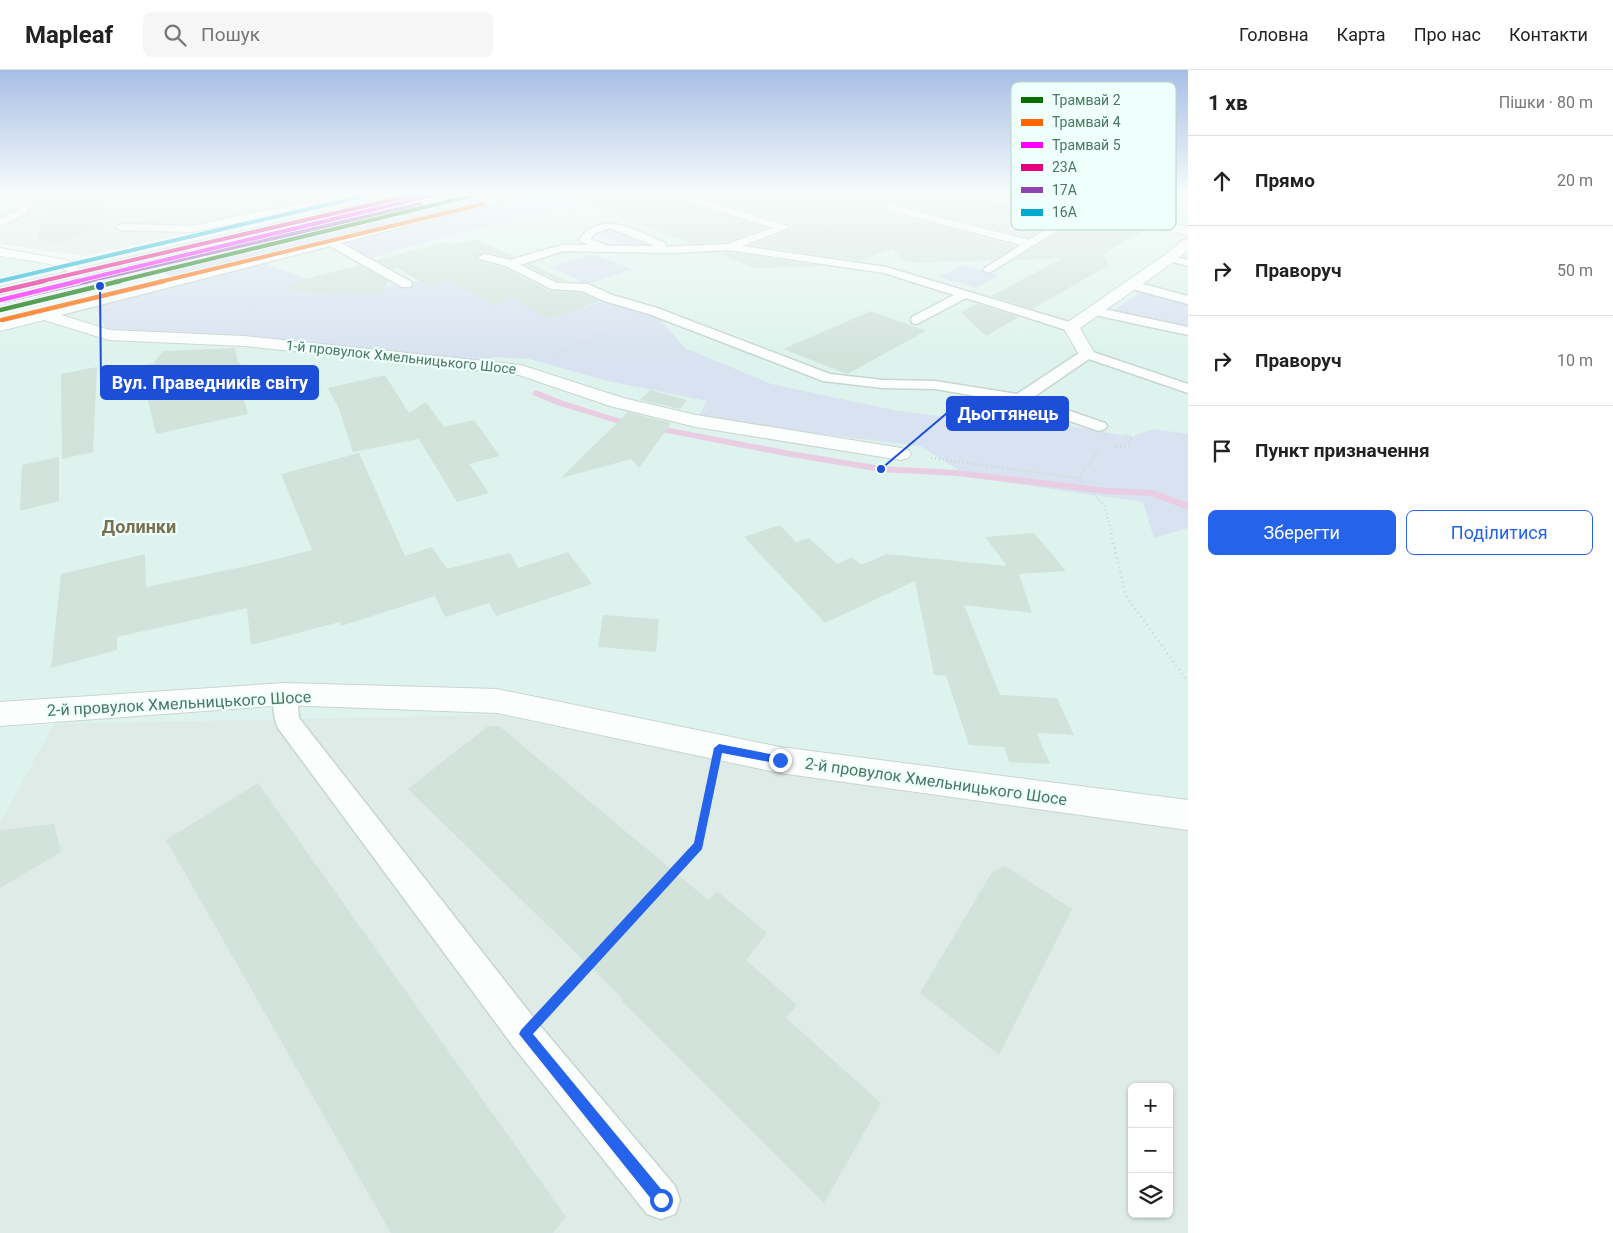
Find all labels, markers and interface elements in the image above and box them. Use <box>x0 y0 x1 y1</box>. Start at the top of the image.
search box <box>143 12 493 57</box>
text: Mapleaf <box>25 21 113 49</box>
icon: search <box>161 21 189 49</box>
text: Пошук <box>201 23 260 46</box>
text: Головна <box>1239 24 1309 45</box>
text: Карта <box>1337 24 1386 45</box>
text: Про нас <box>1414 24 1481 45</box>
text: Контакти <box>1509 24 1588 45</box>
legend <box>1011 82 1176 230</box>
text: 1 хв <box>1208 91 1248 115</box>
text: Трамвай 2 <box>1052 92 1121 108</box>
text: Пішки · 80 m <box>1499 93 1593 112</box>
text: Трамвай 4 <box>1052 114 1121 130</box>
text: Трамвай 5 <box>1052 137 1121 153</box>
text: 23А <box>1052 159 1077 175</box>
icon: ahead <box>1208 167 1236 195</box>
text: Прямо <box>1255 169 1315 192</box>
text: 20 m <box>1557 171 1593 190</box>
text: 17А <box>1052 182 1077 198</box>
text: 16А <box>1052 204 1077 220</box>
icon: right <box>1208 257 1236 285</box>
text: Праворуч <box>1255 259 1341 282</box>
text: 50 m <box>1557 261 1593 280</box>
street label: 1-й провулок Хмельницького Шосе <box>285 337 517 377</box>
icon: right <box>1208 347 1236 375</box>
text: Праворуч <box>1255 349 1341 372</box>
text: 10 m <box>1557 351 1593 370</box>
callout: Вул. Праведників світу <box>101 366 318 399</box>
text: Вул. Праведників світу <box>112 372 309 393</box>
callout: Дьогтянець <box>947 397 1068 430</box>
text: Дьогтянець <box>957 403 1059 424</box>
icon: arrive <box>1208 437 1236 465</box>
text: Пункт призначення <box>1255 439 1430 462</box>
button: Зберегти <box>1208 510 1396 555</box>
button: Поділитися <box>1406 510 1593 555</box>
district label: Долинки <box>102 516 176 537</box>
street label: 2-й провулок Хмельницького Шосе <box>46 687 312 720</box>
route end <box>769 749 792 772</box>
street label: 2-й провулок Хмельницького Шосе <box>804 754 1068 809</box>
map controls <box>1128 1083 1173 1218</box>
button: + <box>1128 1083 1173 1128</box>
button: − <box>1128 1128 1173 1173</box>
button: layers <box>1128 1173 1173 1218</box>
route start <box>650 1189 673 1212</box>

